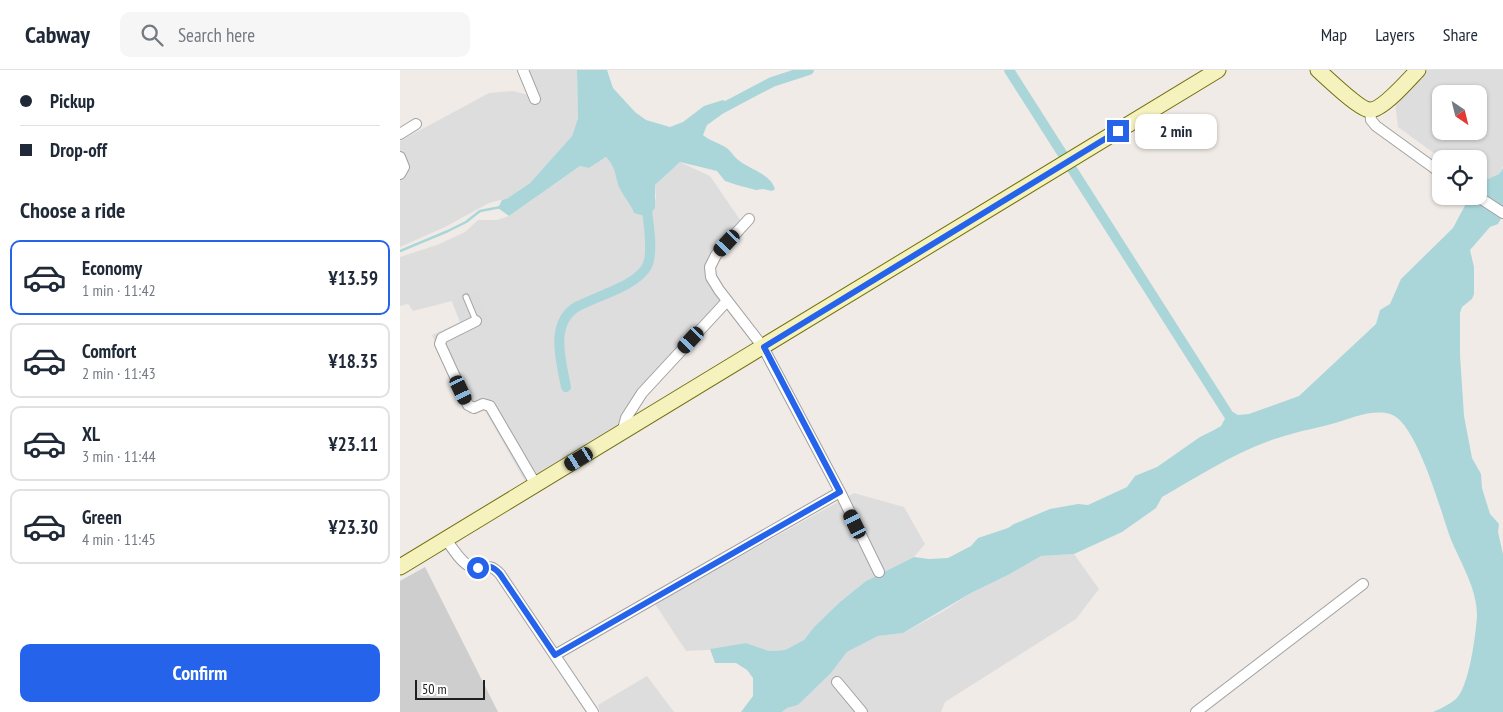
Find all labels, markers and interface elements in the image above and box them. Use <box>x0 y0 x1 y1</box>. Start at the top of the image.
search box <box>120 12 470 57</box>
text: Cabway <box>25 19 90 50</box>
icon: search <box>138 21 166 49</box>
text: Search here <box>178 23 255 47</box>
text: Map <box>1321 23 1347 46</box>
text: Layers <box>1375 23 1415 46</box>
text: Share <box>1443 23 1478 46</box>
north arrow <box>1432 85 1488 140</box>
map controls <box>1432 85 1487 205</box>
text: Pickup <box>50 89 95 113</box>
callout: 2 min <box>1136 114 1218 148</box>
route end <box>1107 120 1129 142</box>
text: 2 min <box>1160 121 1192 141</box>
text: Drop-off <box>50 138 107 162</box>
button: locate <box>1432 150 1487 205</box>
text: Choose a ride <box>20 196 125 224</box>
car <box>711 227 742 259</box>
icon: car <box>22 255 67 300</box>
text: Economy <box>82 256 142 280</box>
text: ¥13.59 <box>329 266 378 290</box>
text: 1 min · 11:42 <box>82 280 156 300</box>
car <box>675 324 706 356</box>
icon: car <box>22 338 67 383</box>
text: Comfort <box>82 339 136 363</box>
text: ¥18.35 <box>329 349 378 373</box>
text: 2 min · 11:43 <box>82 363 156 383</box>
car <box>447 373 474 407</box>
icon: car <box>22 421 67 466</box>
text: XL <box>82 422 100 446</box>
text: ¥23.11 <box>329 432 378 456</box>
car <box>562 445 595 473</box>
text: 3 min · 11:44 <box>82 446 156 466</box>
icon: car <box>22 504 67 549</box>
text: Green <box>82 505 122 529</box>
car <box>841 507 868 541</box>
text: ¥23.30 <box>329 515 378 539</box>
text: 4 min · 11:45 <box>82 529 156 549</box>
route start <box>467 557 489 579</box>
button: Confirm <box>20 644 380 702</box>
scale bar <box>415 677 485 700</box>
text: 50 m <box>422 680 447 698</box>

